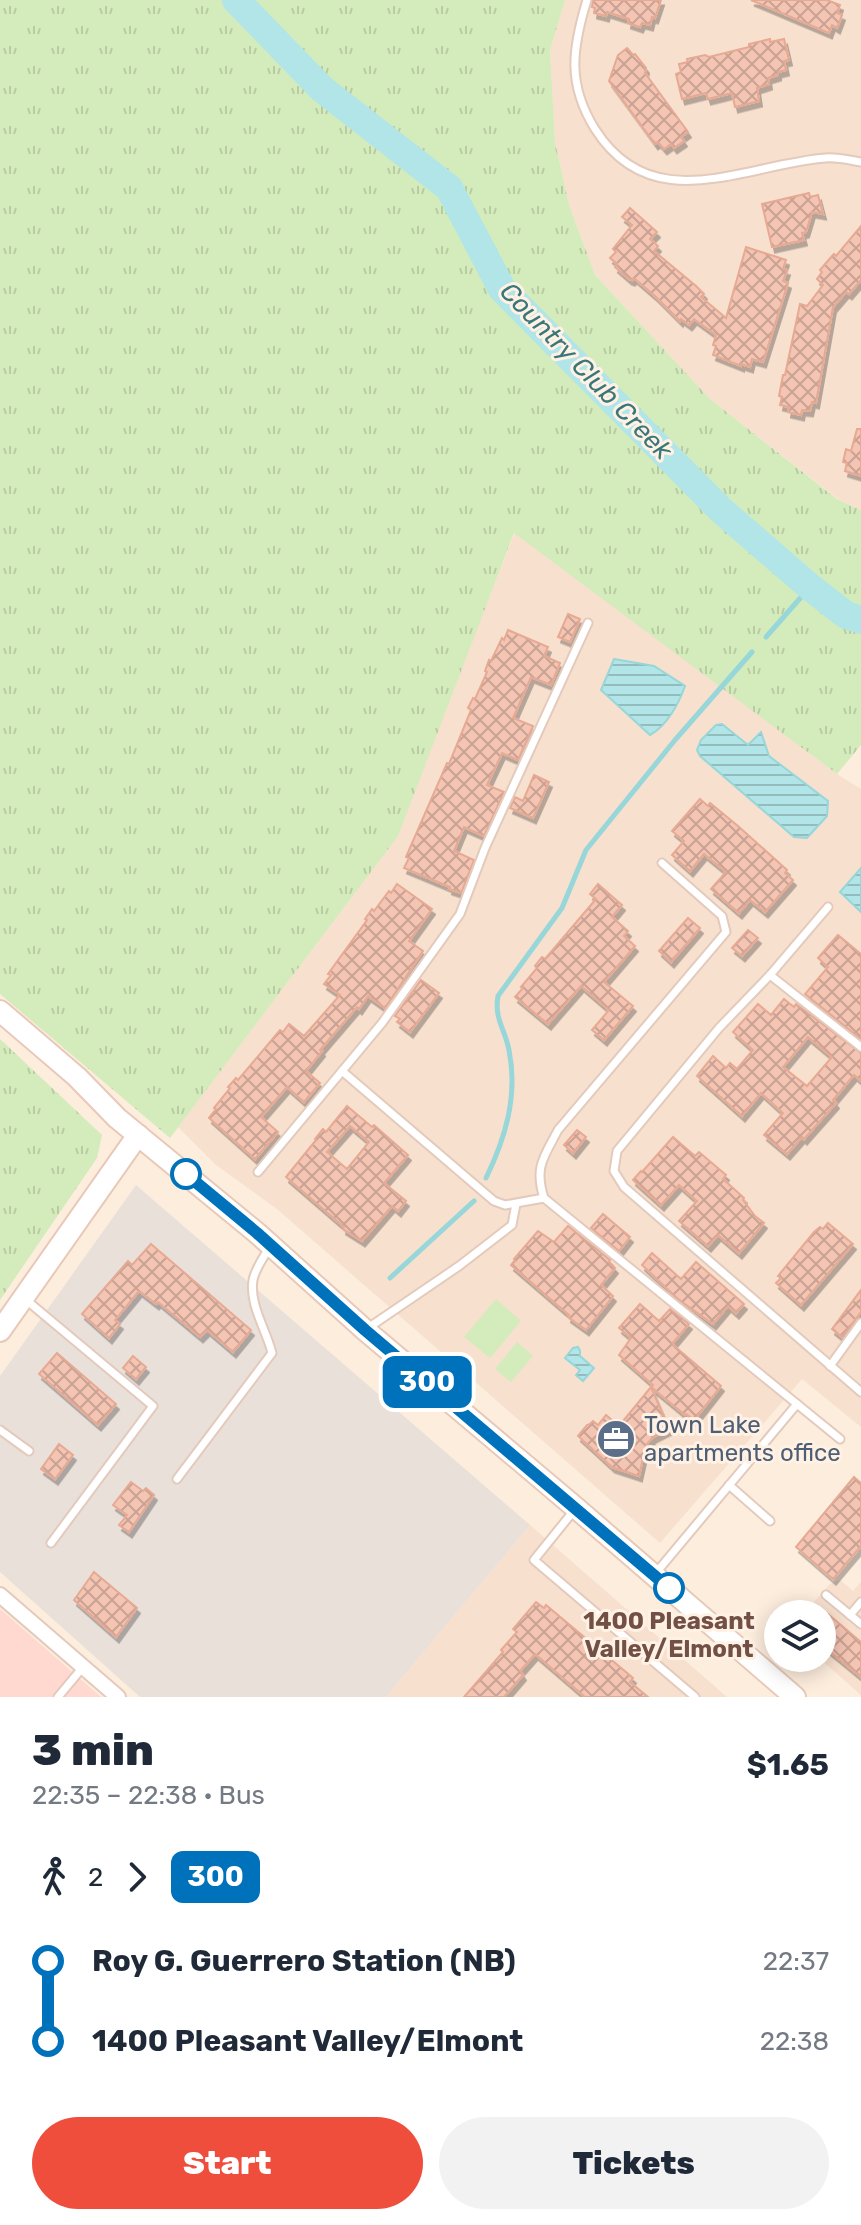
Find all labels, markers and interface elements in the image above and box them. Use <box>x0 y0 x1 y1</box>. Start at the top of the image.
water label: Country Club Creek <box>493 276 679 466</box>
unlabelled marker <box>171 1159 201 1189</box>
line badge: 300 <box>381 1356 473 1408</box>
text: 300 <box>399 1365 455 1398</box>
place label: Town Lake apartments office <box>644 1411 841 1467</box>
office icon: Town Lake apartments office <box>595 1418 637 1460</box>
marker: 1400 Pleasant Valley/Elmont <box>654 1573 684 1603</box>
map controls <box>764 1600 836 1672</box>
button: layers <box>764 1600 836 1672</box>
place label: 1400 Pleasant Valley/Elmont <box>583 1607 755 1663</box>
text: 3 min <box>32 1724 154 1776</box>
text: $1.65 <box>747 1747 829 1783</box>
text: 22:35 – 22:38 · Bus <box>32 1780 265 1811</box>
icon: walk <box>32 1855 76 1899</box>
icon: forward <box>115 1855 159 1899</box>
text: 300 <box>187 1860 244 1893</box>
text: 2 <box>88 1862 103 1893</box>
text: Roy G. Guerrero Station (NB) <box>92 1943 516 1979</box>
text: 22:37 <box>763 1946 829 1977</box>
text: 1400 Pleasant Valley/Elmont <box>92 2023 523 2059</box>
text: 22:38 <box>760 2026 829 2057</box>
button: Start <box>32 2117 423 2209</box>
button: Tickets <box>439 2117 829 2209</box>

